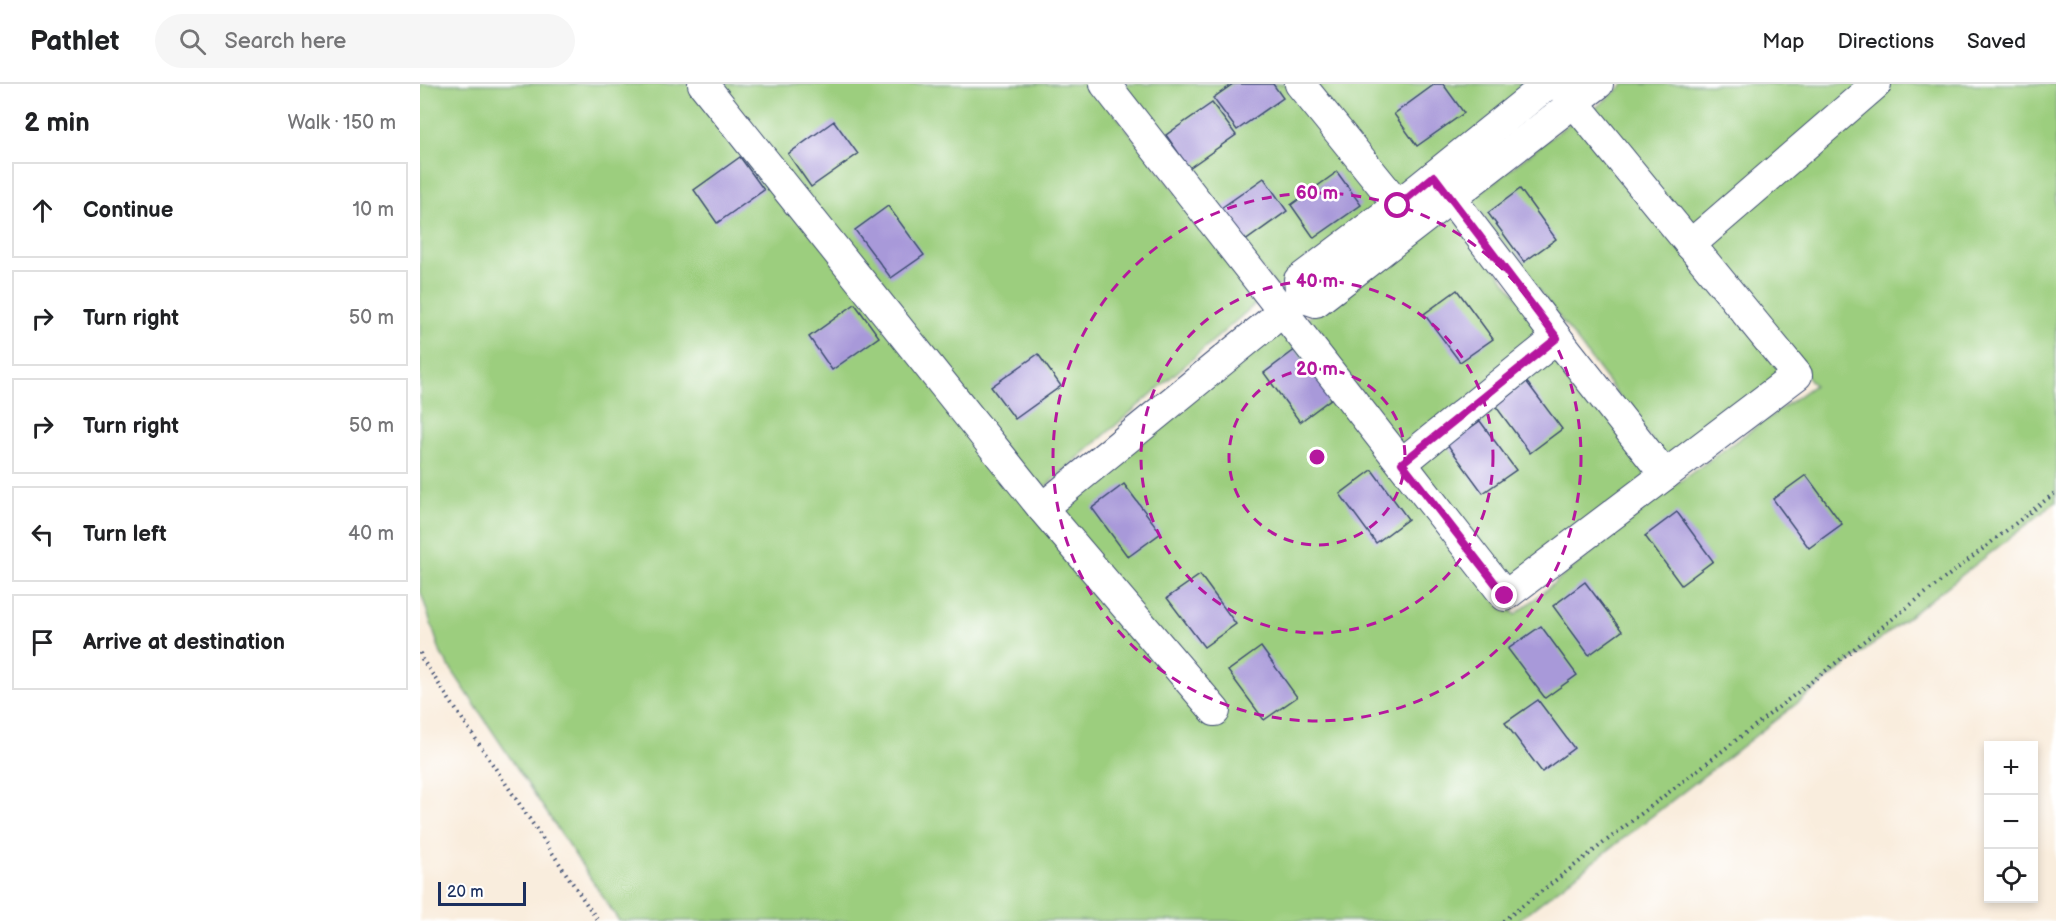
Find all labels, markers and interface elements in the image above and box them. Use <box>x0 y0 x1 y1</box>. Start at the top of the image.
search box <box>155 14 575 68</box>
text: Pathlet <box>30 25 119 58</box>
icon: search <box>176 25 209 58</box>
text: Search here <box>224 28 346 55</box>
text: Map <box>1762 29 1805 54</box>
text: Directions <box>1838 29 1934 54</box>
text: Saved <box>1967 29 2026 54</box>
text: 2 min <box>24 108 90 139</box>
text: Walk · 150 m <box>287 111 396 135</box>
text: 60 m <box>1296 183 1338 204</box>
route start <box>1384 192 1410 218</box>
icon: ahead <box>26 194 59 227</box>
text: Continue <box>83 197 173 224</box>
text: 10 m <box>353 198 394 222</box>
text: 40 m <box>1296 271 1338 292</box>
icon: right <box>26 302 59 335</box>
text: Turn right <box>83 305 179 332</box>
text: 50 m <box>349 306 394 330</box>
text: 20 m <box>1296 359 1338 380</box>
icon: right <box>26 410 59 443</box>
text: Turn right <box>83 413 179 440</box>
text: 50 m <box>349 414 394 438</box>
centre of rings <box>1307 447 1327 467</box>
icon: left <box>26 518 59 551</box>
text: Turn left <box>83 521 167 548</box>
text: 40 m <box>348 522 394 546</box>
route end <box>1491 582 1517 608</box>
icon: arrive <box>26 626 59 659</box>
text: Arrive at destination <box>83 629 285 656</box>
map controls <box>1984 741 2038 903</box>
button: + <box>1984 741 2038 795</box>
button: − <box>1984 795 2038 849</box>
button: locate <box>1984 849 2038 903</box>
scale bar <box>438 879 526 906</box>
text: 20 m <box>447 883 483 902</box>

